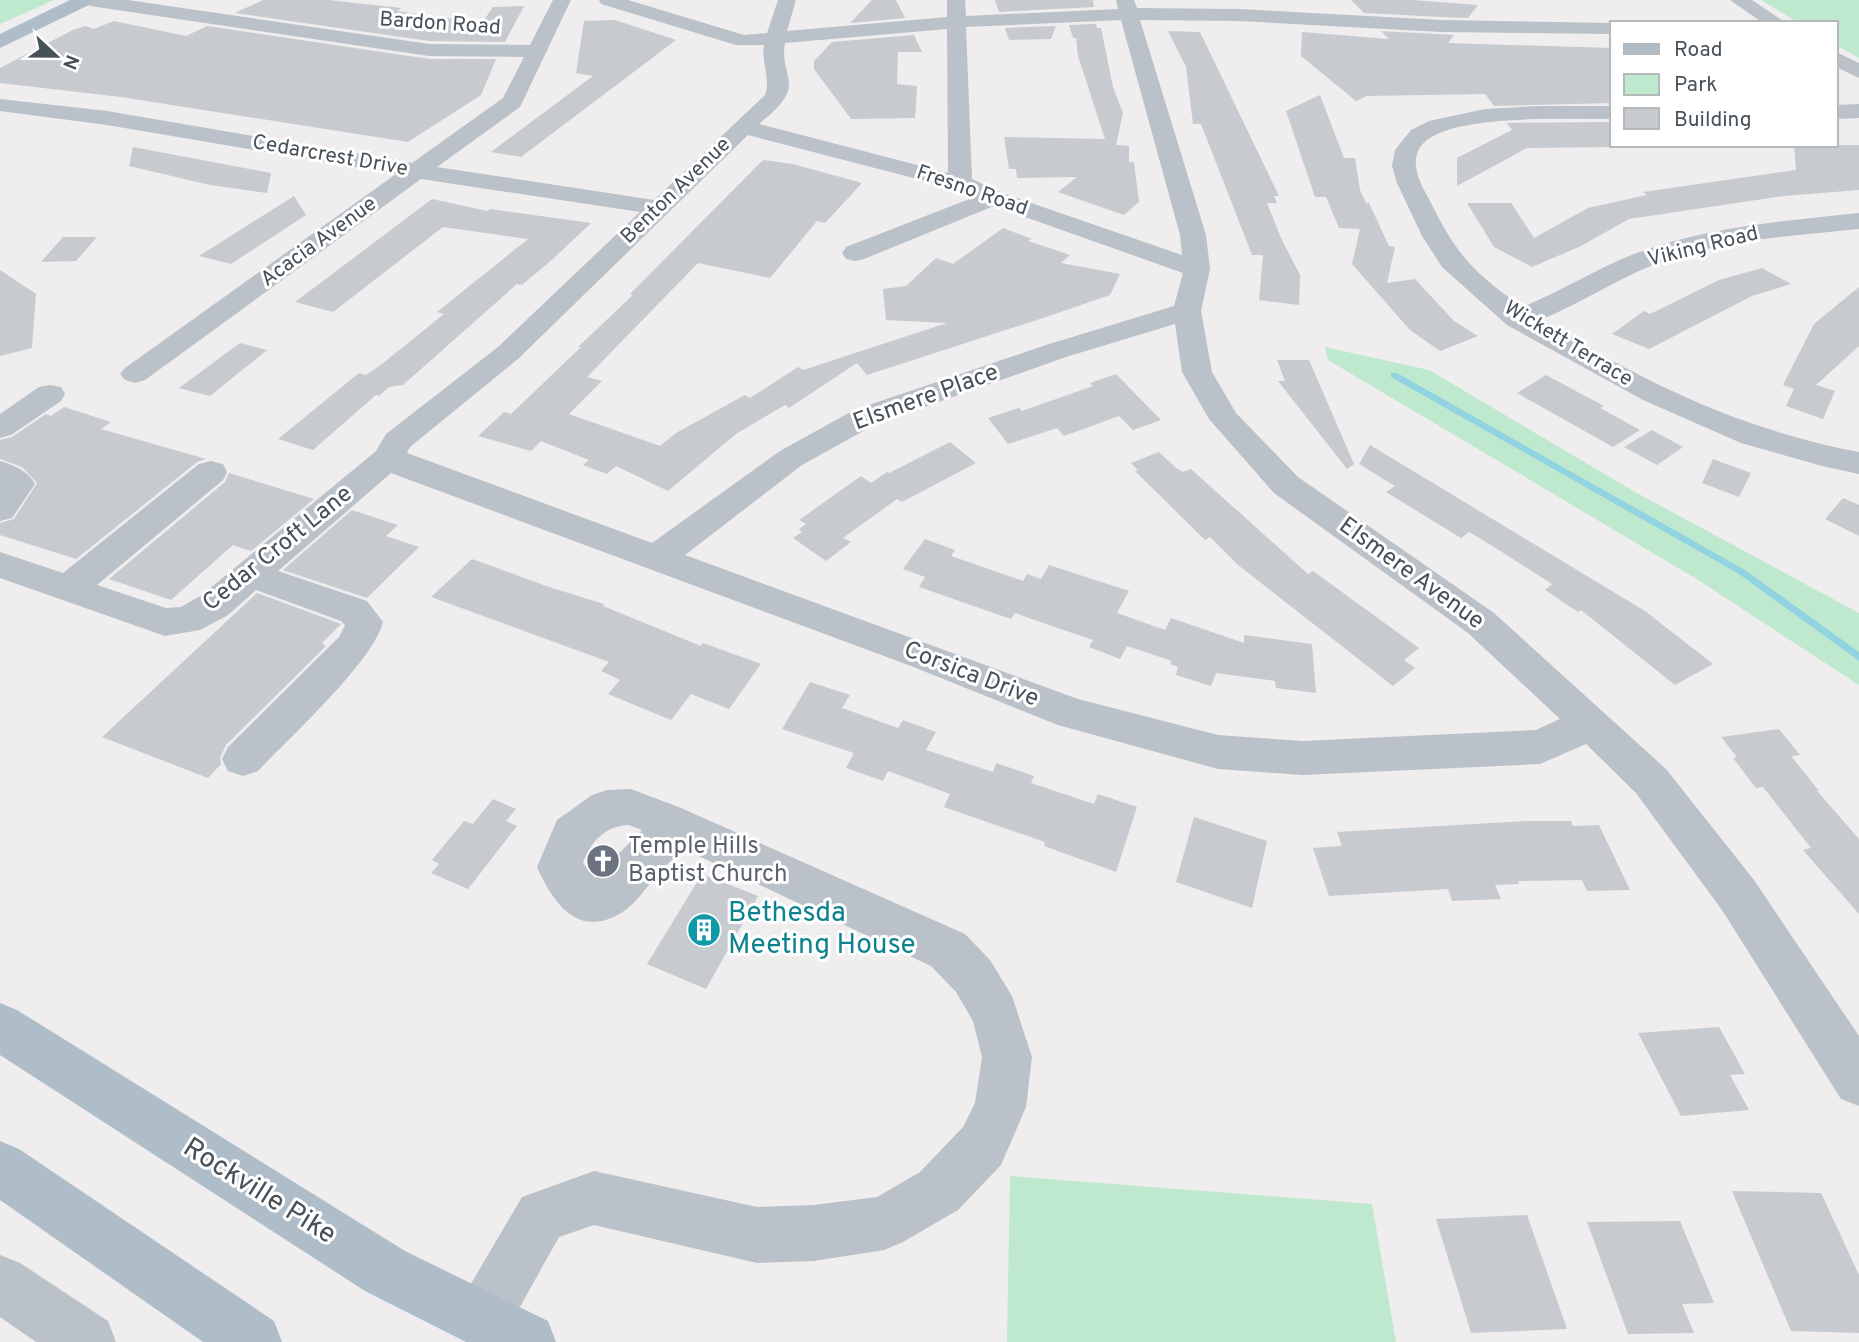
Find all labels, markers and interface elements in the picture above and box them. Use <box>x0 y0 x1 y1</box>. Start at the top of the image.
street label: Bardon Road <box>378 6 502 42</box>
north arrow <box>21 21 91 91</box>
legend <box>1610 21 1838 147</box>
text: Road <box>1674 37 1723 64</box>
text: N <box>56 51 84 72</box>
text: Park <box>1674 72 1717 99</box>
text: Building <box>1674 107 1752 134</box>
street label: Cedarcrest Drive <box>250 129 410 183</box>
street label: Benton Avenue <box>615 132 737 250</box>
street label: Fresno Road <box>913 159 1031 223</box>
street label: Acacia Avenue <box>256 191 382 293</box>
street label: Viking Road <box>1645 220 1761 274</box>
street label: Wickett Terrace <box>1499 295 1637 393</box>
street label: Elsmere Place <box>849 358 1003 438</box>
street label: Cedar Croft Lane <box>197 479 359 619</box>
street label: Elsmere Avenue <box>1332 511 1490 637</box>
street label: Corsica Drive <box>899 636 1043 714</box>
place label: Temple Hills Baptist Church <box>628 832 788 890</box>
church icon: Temple Hills Baptist Church <box>584 842 622 880</box>
place label: Bethesda Meeting House <box>728 896 916 964</box>
building icon: Bethesda Meeting House <box>685 911 723 949</box>
street label: Rockville Pike <box>176 1131 342 1253</box>

